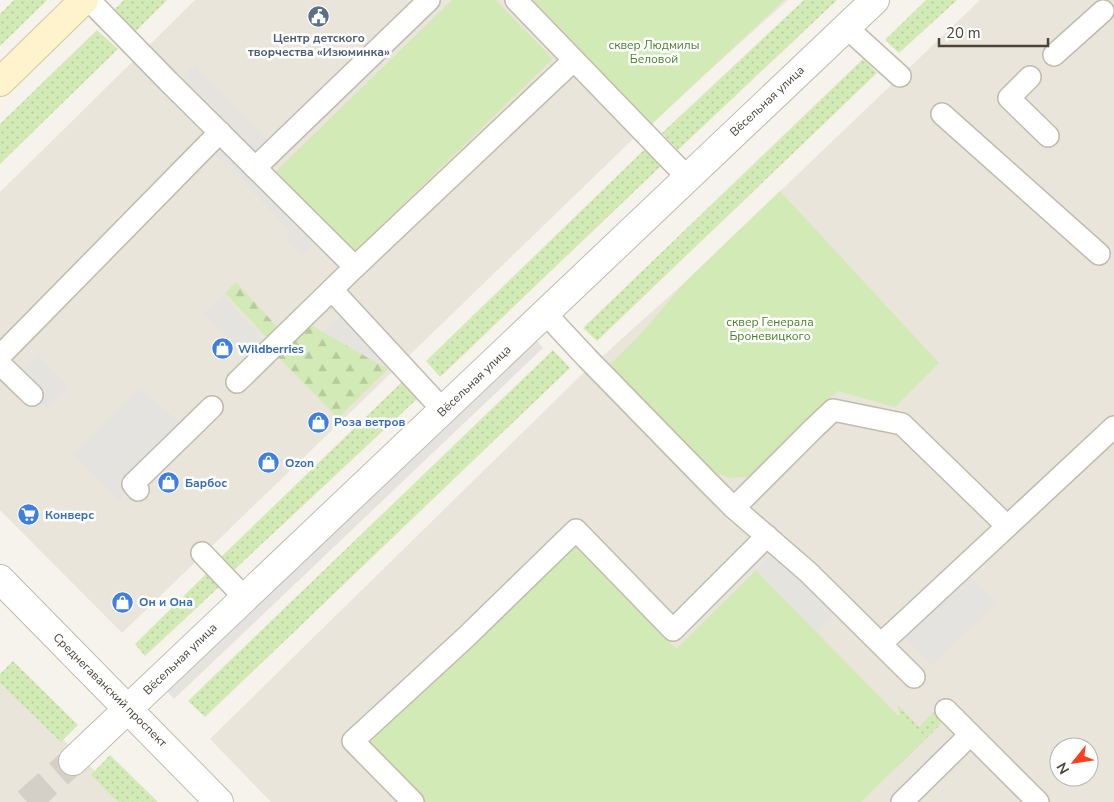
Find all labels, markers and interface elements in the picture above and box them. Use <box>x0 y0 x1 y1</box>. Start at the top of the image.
public building icon: Центр детского творчества «Изюминка» <box>307 5 331 29</box>
scale bar <box>939 15 1048 47</box>
text: 20 m <box>946 23 981 43</box>
place label: Центр детского творчества «Изюминка» <box>248 30 390 60</box>
park label: сквер Людмилы Беловой <box>608 37 700 67</box>
street label: Вёсельная улица <box>726 62 808 140</box>
park label: сквер Генерала Броневицкого <box>726 314 814 344</box>
shop icon: Wildberries <box>210 337 234 361</box>
place label: Wildberries <box>238 341 304 357</box>
street label: Вёсельная улица <box>434 342 514 420</box>
shop icon: Роза ветров <box>306 410 330 434</box>
place label: Роза ветров <box>334 414 406 430</box>
shop icon: Ozon <box>257 451 281 475</box>
place label: Ozon <box>285 455 314 471</box>
shop icon: Барбос <box>157 471 181 495</box>
place label: Барбос <box>185 475 227 491</box>
supermarket icon: Конверс <box>17 503 41 527</box>
place label: Конверс <box>45 507 94 523</box>
shop icon: Он и Она <box>111 590 135 614</box>
place label: Он и Она <box>139 594 193 610</box>
street label: Вёсельная улица <box>140 620 220 698</box>
street label: Среднегаванский проспект <box>50 630 171 751</box>
north arrow <box>1049 737 1099 787</box>
text: N <box>1052 759 1074 778</box>

